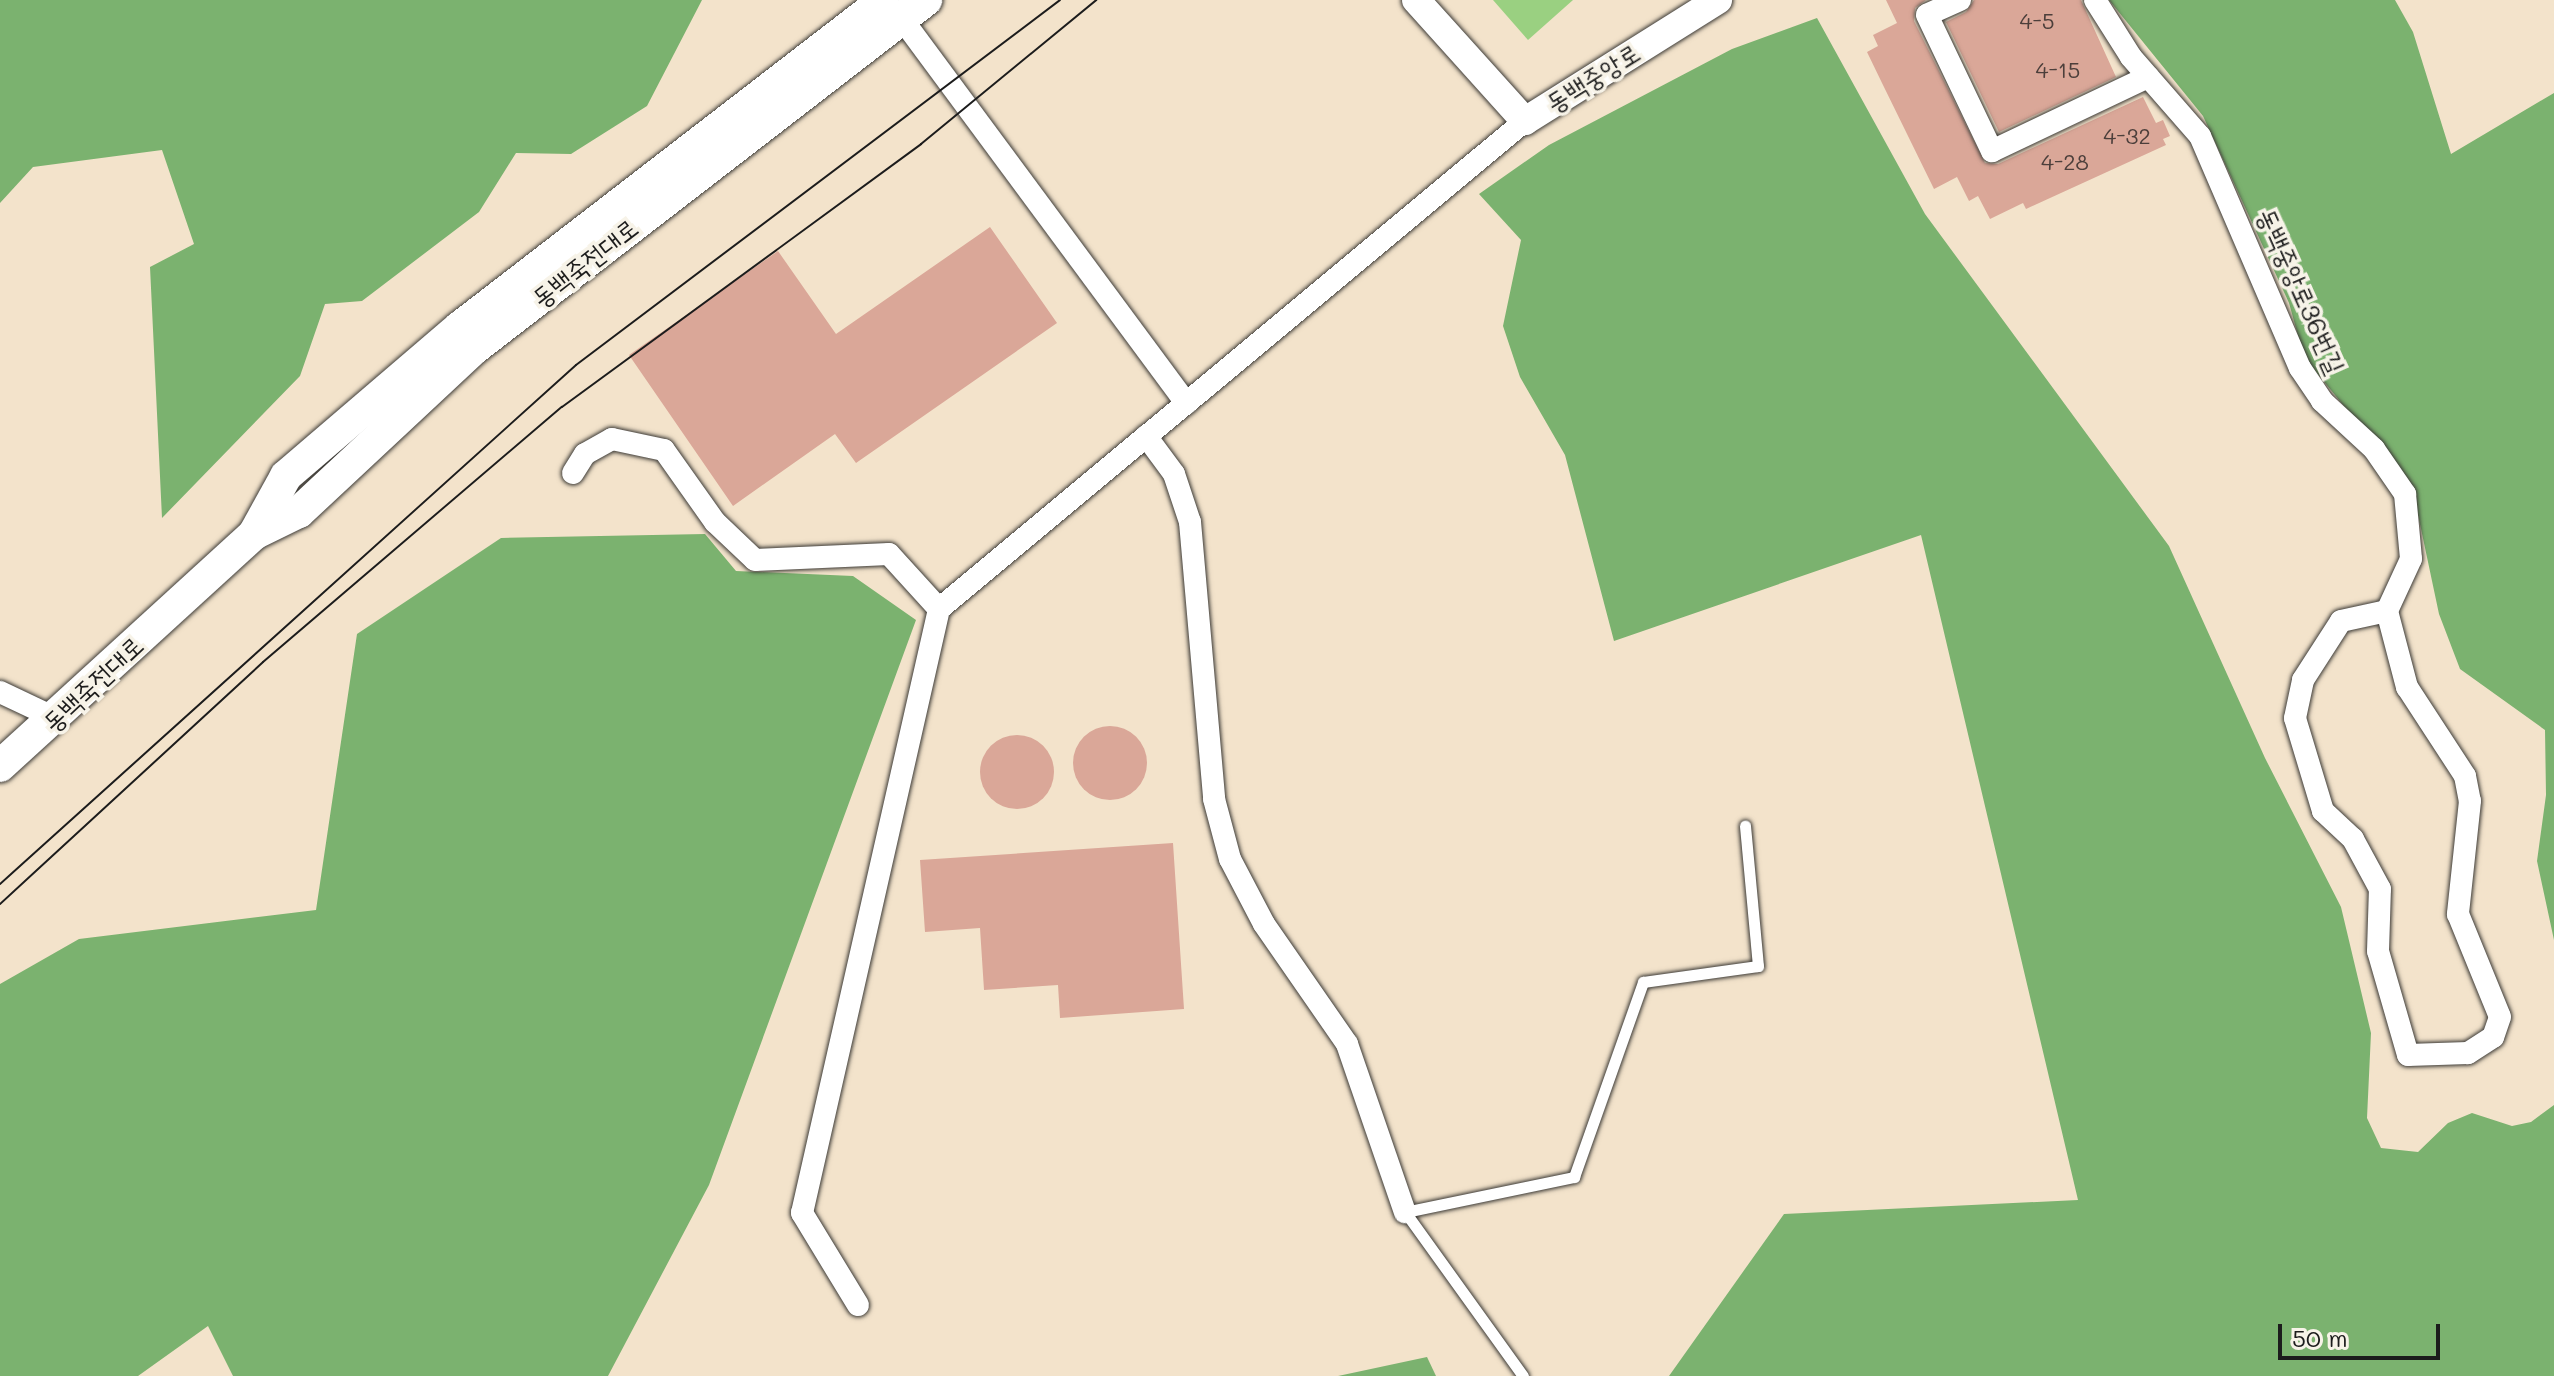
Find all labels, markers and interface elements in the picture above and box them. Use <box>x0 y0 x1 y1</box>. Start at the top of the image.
house number: 4-5 <box>2019 8 2055 34</box>
street label: 동백중앙로 <box>1540 37 1646 119</box>
house number: 4-15 <box>2036 57 2080 83</box>
house number: 4-32 <box>2103 123 2151 149</box>
house number: 4-28 <box>2041 149 2089 175</box>
street label: 동백중앙로36번길 <box>2251 204 2351 378</box>
street label: 동백죽전대로 <box>526 212 644 314</box>
street label: 동백죽전대로 <box>36 630 150 738</box>
scale bar <box>2282 1308 2444 1358</box>
text: 50 m <box>2292 1322 2348 1353</box>

